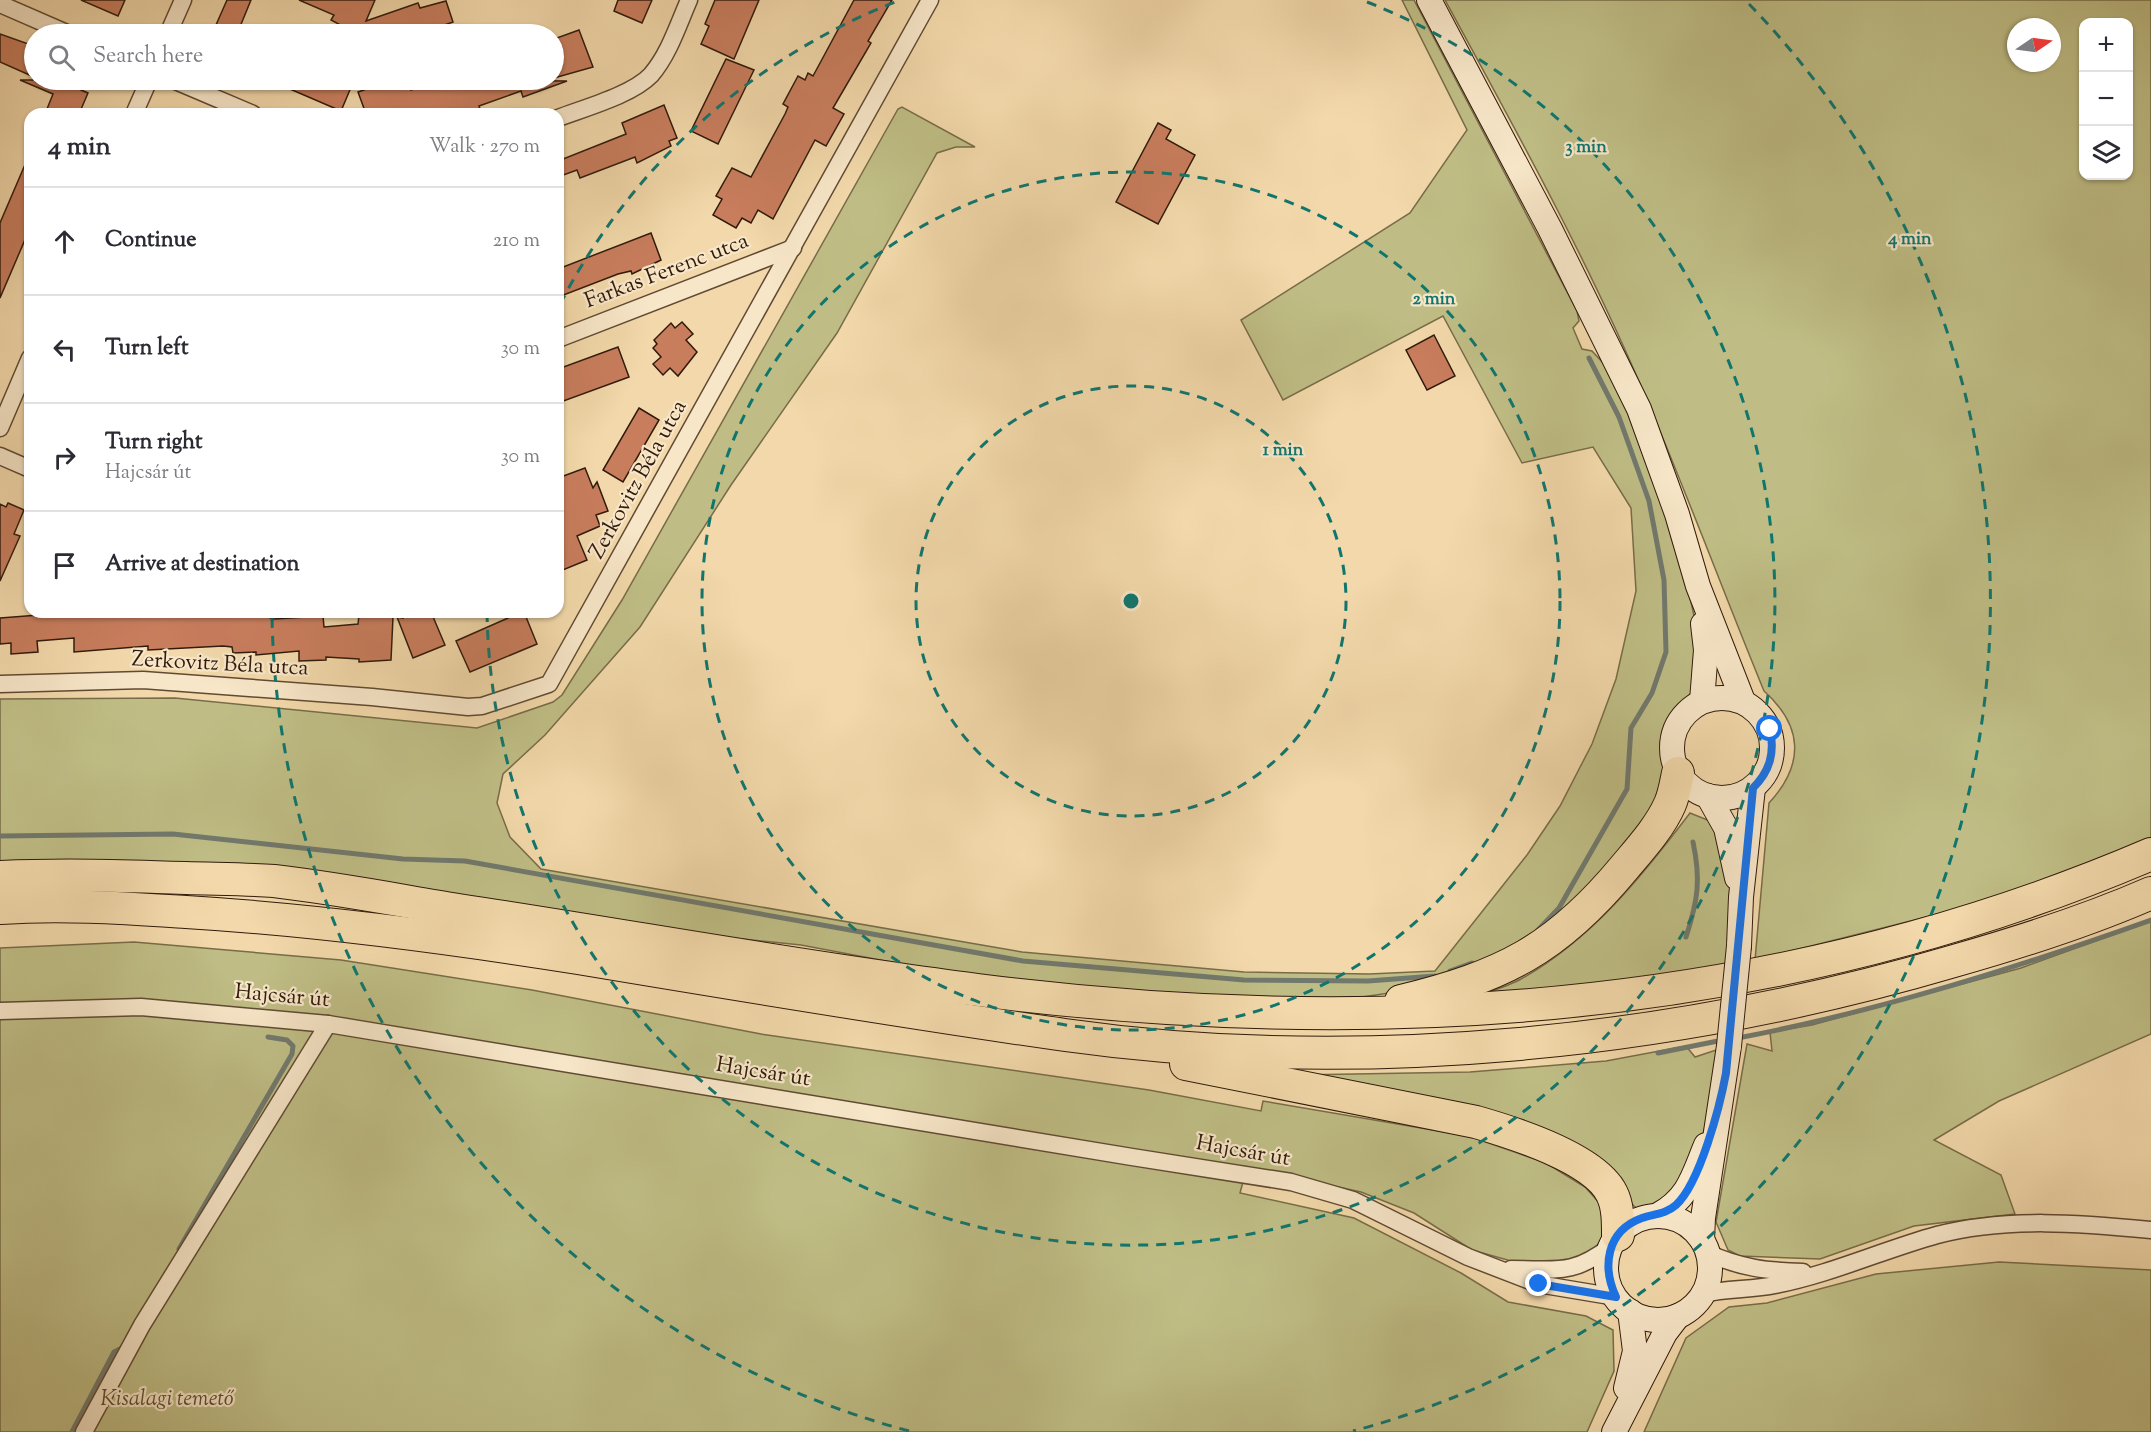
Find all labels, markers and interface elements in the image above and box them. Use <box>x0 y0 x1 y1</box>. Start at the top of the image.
north arrow <box>2007 18 2061 72</box>
map controls <box>2079 18 2133 180</box>
button: + <box>2079 18 2133 72</box>
search box <box>24 24 564 90</box>
icon: search <box>45 41 78 74</box>
text: Search here <box>93 41 203 73</box>
button: − <box>2079 72 2133 126</box>
button: layers <box>2079 126 2133 180</box>
text: 4 min <box>48 129 111 166</box>
text: Walk · 270 m <box>429 133 540 162</box>
text: 3 min <box>1565 135 1607 161</box>
icon: ahead <box>48 225 81 258</box>
text: Continue <box>105 225 196 257</box>
street label: Farkas Ferenc utca <box>580 226 754 318</box>
text: 210 m <box>493 227 540 256</box>
text: 4 min <box>1887 227 1932 253</box>
text: 2 min <box>1413 287 1456 313</box>
icon: left <box>48 333 81 366</box>
text: Turn left <box>105 333 188 365</box>
text: 30 m <box>501 335 540 364</box>
street label: Zerkovitz Béla utca <box>582 395 696 565</box>
text: Turn right <box>105 427 202 459</box>
text: 1 min <box>1263 438 1304 464</box>
icon: right <box>48 441 81 474</box>
text: 30 m <box>501 443 540 472</box>
text: Hajcsár út <box>105 459 191 488</box>
icon: arrive <box>48 549 81 582</box>
text: Arrive at destination <box>105 549 300 581</box>
centre of rings <box>1121 591 1141 611</box>
street label: Zerkovitz Béla utca <box>131 644 309 686</box>
route start <box>1756 715 1782 741</box>
street label: Hajcsár út <box>233 977 331 1017</box>
street label: Hajcsár út <box>714 1050 813 1096</box>
street label: Hajcsár út <box>1193 1128 1293 1176</box>
route end <box>1525 1270 1551 1296</box>
park label: Kisalagi temető <box>100 1384 235 1416</box>

